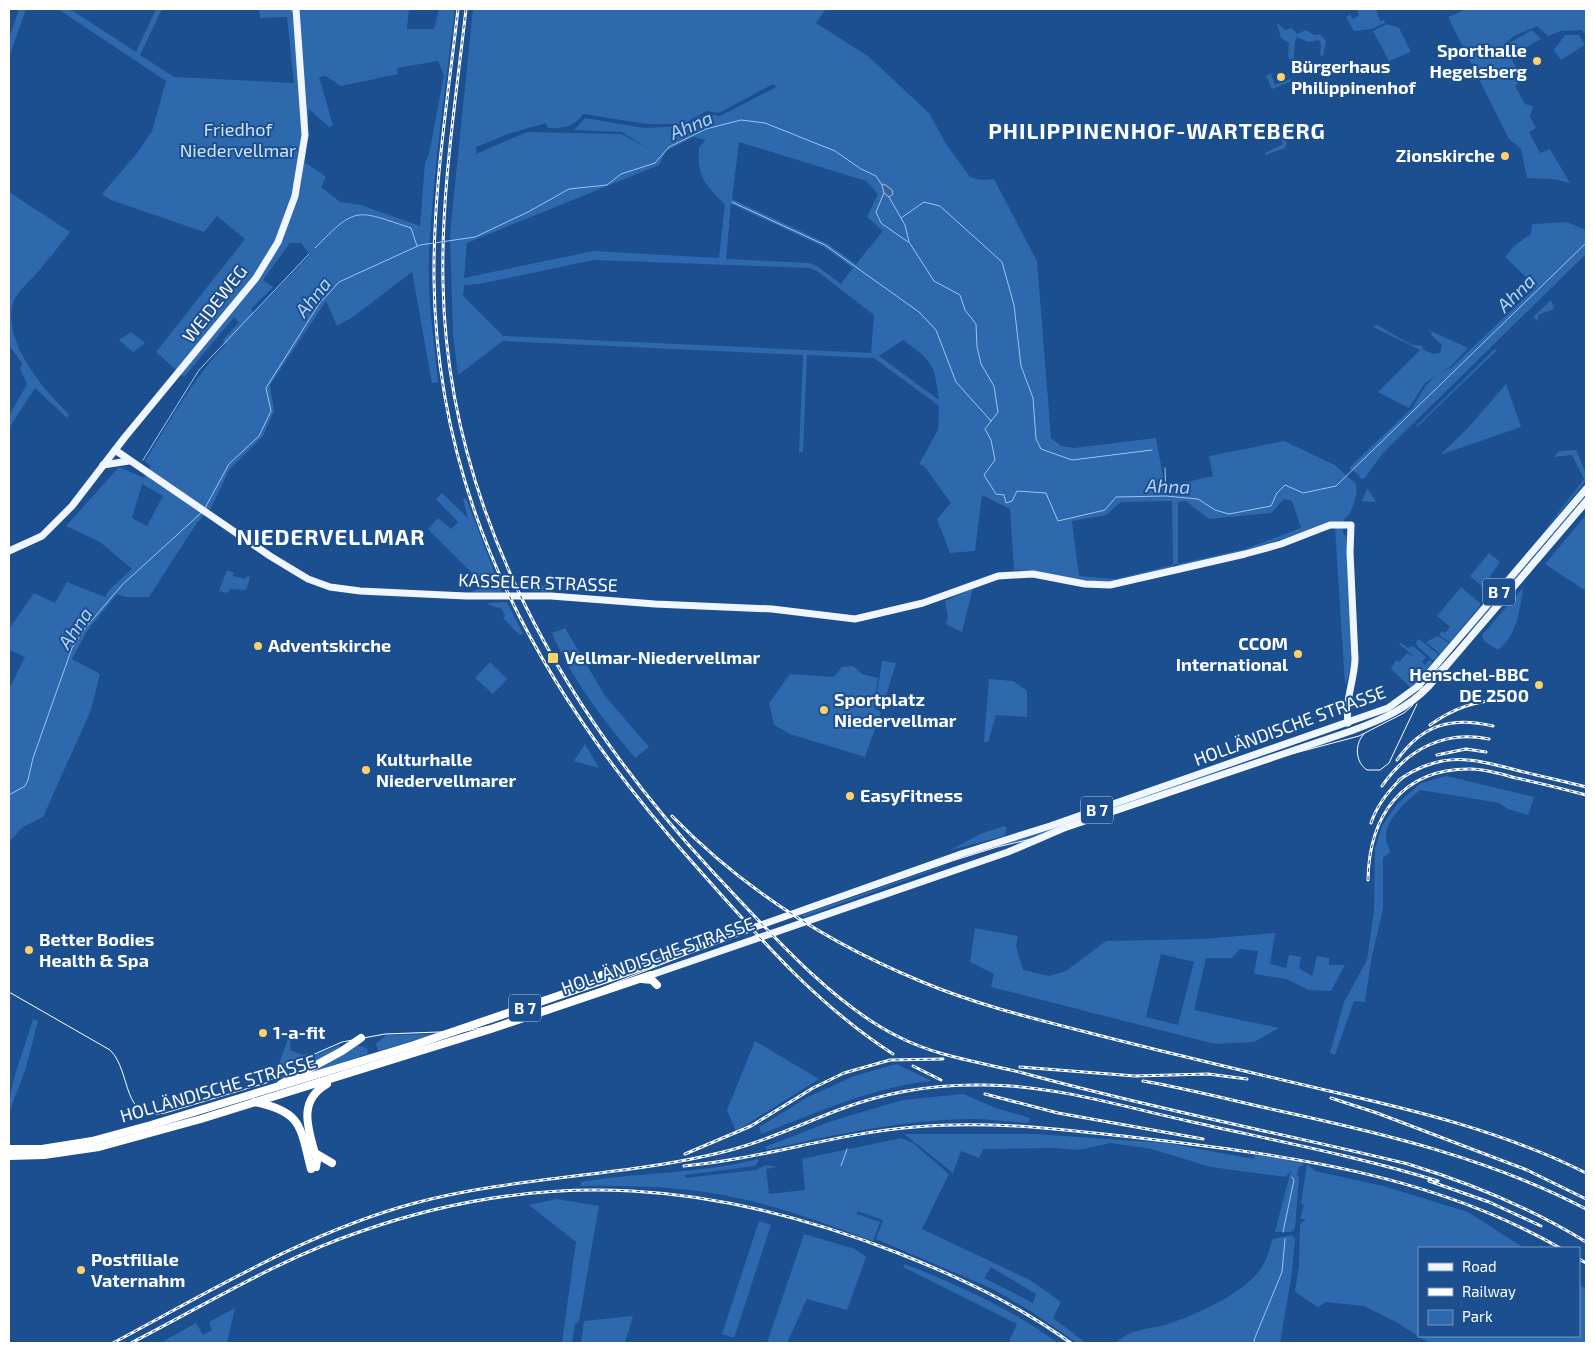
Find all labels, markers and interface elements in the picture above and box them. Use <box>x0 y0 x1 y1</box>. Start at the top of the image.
place label: Sporthalle Hegelsberg <box>1429 39 1528 82</box>
place label: Bürgerhaus Philippinenhof <box>1291 55 1417 98</box>
marker: Sporthalle Hegelsberg <box>1531 55 1543 67</box>
marker: Bürgerhaus Philippinenhof <box>1275 71 1287 83</box>
water label: Ahna <box>665 105 716 144</box>
district label: PHILIPPINENHOF-WARTEBERG <box>988 117 1326 143</box>
park label: Friedhof Niedervellmar <box>180 118 296 161</box>
place label: Zionskirche <box>1396 144 1495 166</box>
marker: Zionskirche <box>1499 150 1511 162</box>
street label: WEIDEWEG <box>177 260 251 346</box>
water label: Ahna <box>1491 269 1540 317</box>
water label: Ahna <box>289 272 336 322</box>
water label: Ahna <box>1144 473 1191 498</box>
district label: NIEDERVELLMAR <box>237 523 425 549</box>
street label: KASSELER STRASSE <box>458 568 618 596</box>
road number: B 7 <box>1483 578 1515 606</box>
water label: Ahna <box>52 603 97 653</box>
place label: CCOM International <box>1176 632 1288 675</box>
place label: Adventskirche <box>268 634 391 656</box>
marker: Adventskirche <box>252 640 264 652</box>
place label: Vellmar-Niedervellmar <box>564 646 760 668</box>
marker: CCOM International <box>1292 648 1304 660</box>
marker: Vellmar-Niedervellmar <box>546 651 560 665</box>
place label: Henschel-BBC DE 2500 <box>1409 663 1529 706</box>
marker: Henschel-BBC DE 2500 <box>1533 679 1545 691</box>
street label: HOLLÄNDISCHE STRASSE <box>1191 680 1389 770</box>
place label: Sportplatz Niedervellmar <box>834 688 957 731</box>
marker: Sportplatz Niedervellmar <box>818 704 830 716</box>
place label: Kulturhalle Niedervellmarer <box>376 748 516 791</box>
marker: Kulturhalle Niedervellmarer <box>360 764 372 776</box>
place label: EasyFitness <box>860 784 963 806</box>
marker: EasyFitness <box>844 790 856 802</box>
road number: B 7 <box>1081 796 1113 824</box>
street label: HOLLÄNDISCHE STRASSE <box>558 912 757 998</box>
place label: Better Bodies Health & Spa <box>39 928 154 971</box>
marker: Better Bodies Health & Spa <box>23 944 35 956</box>
road number: B 7 <box>509 994 541 1021</box>
place label: 1-a-fit <box>273 1021 326 1043</box>
marker: 1-a-fit <box>257 1027 269 1039</box>
street label: HOLLÄNDISCHE STRASSE <box>117 1050 318 1127</box>
legend <box>1418 1247 1580 1337</box>
place label: Postfiliale Vaternahm <box>91 1248 185 1291</box>
text: Road <box>1462 1257 1497 1275</box>
marker: Postfiliale Vaternahm <box>75 1264 87 1276</box>
text: Railway <box>1462 1282 1516 1300</box>
text: Park <box>1462 1307 1493 1325</box>

